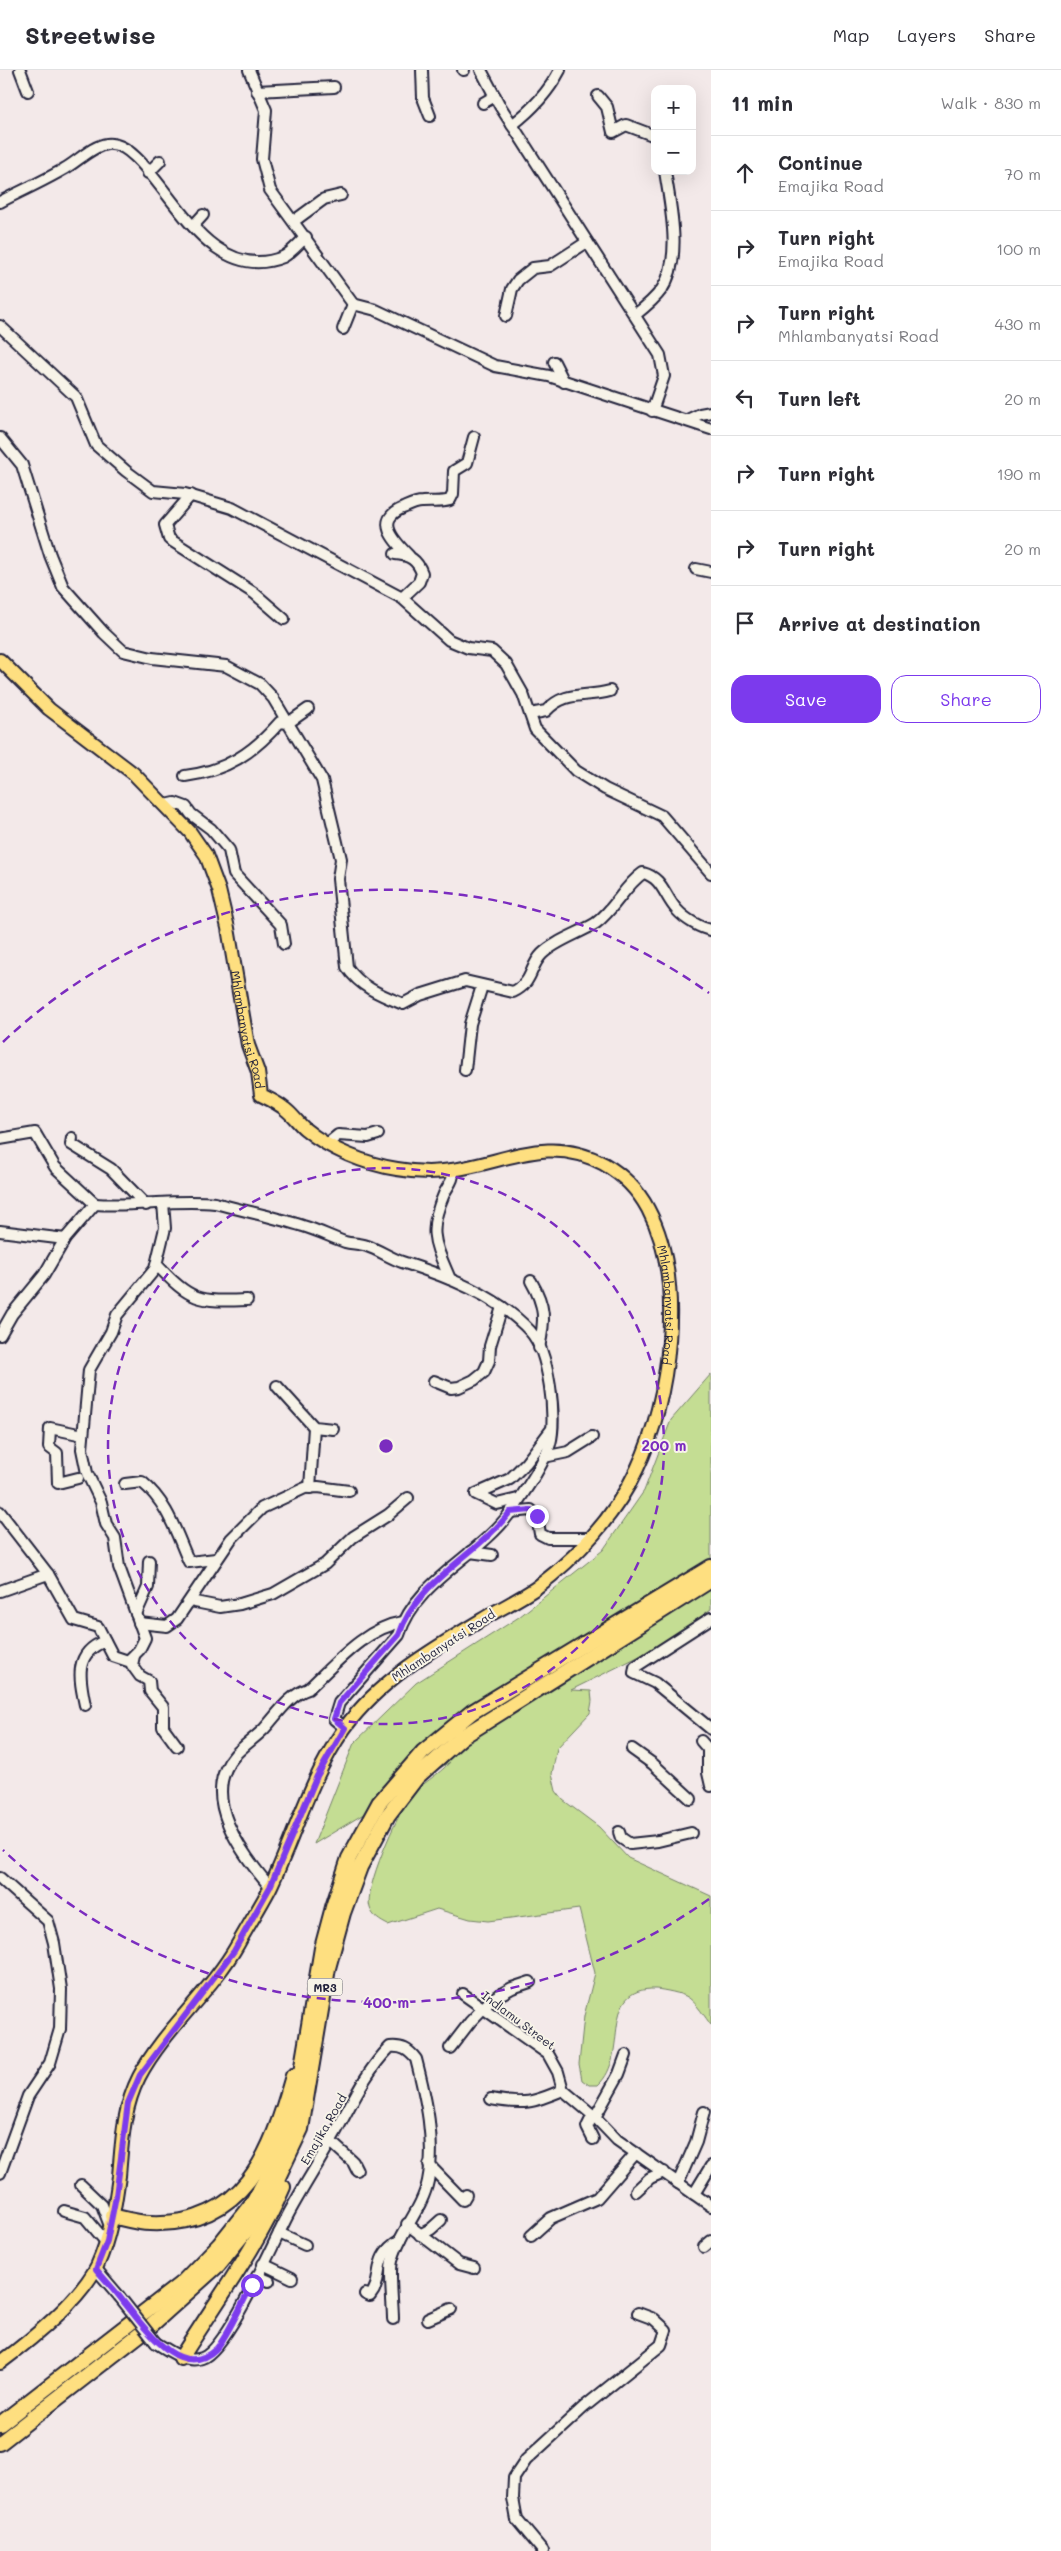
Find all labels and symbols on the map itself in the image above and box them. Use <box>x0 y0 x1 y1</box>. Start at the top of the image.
street label: Mhlambanyatsi Road <box>227 969 268 1090</box>
street label: Mhlambanyatsi Road <box>654 1243 678 1366</box>
text: 200 m <box>642 1435 687 1455</box>
centre of rings <box>377 1437 395 1455</box>
route end <box>526 1505 549 1528</box>
street label: Mhlambanyatsi Road <box>388 1605 498 1685</box>
road number: MR3 <box>308 1978 342 1995</box>
street label: Indlamu Street <box>479 1987 559 2053</box>
text: 400 m <box>363 1992 409 2012</box>
street label: Emajika Road <box>296 2090 350 2167</box>
route start <box>241 2274 264 2297</box>

